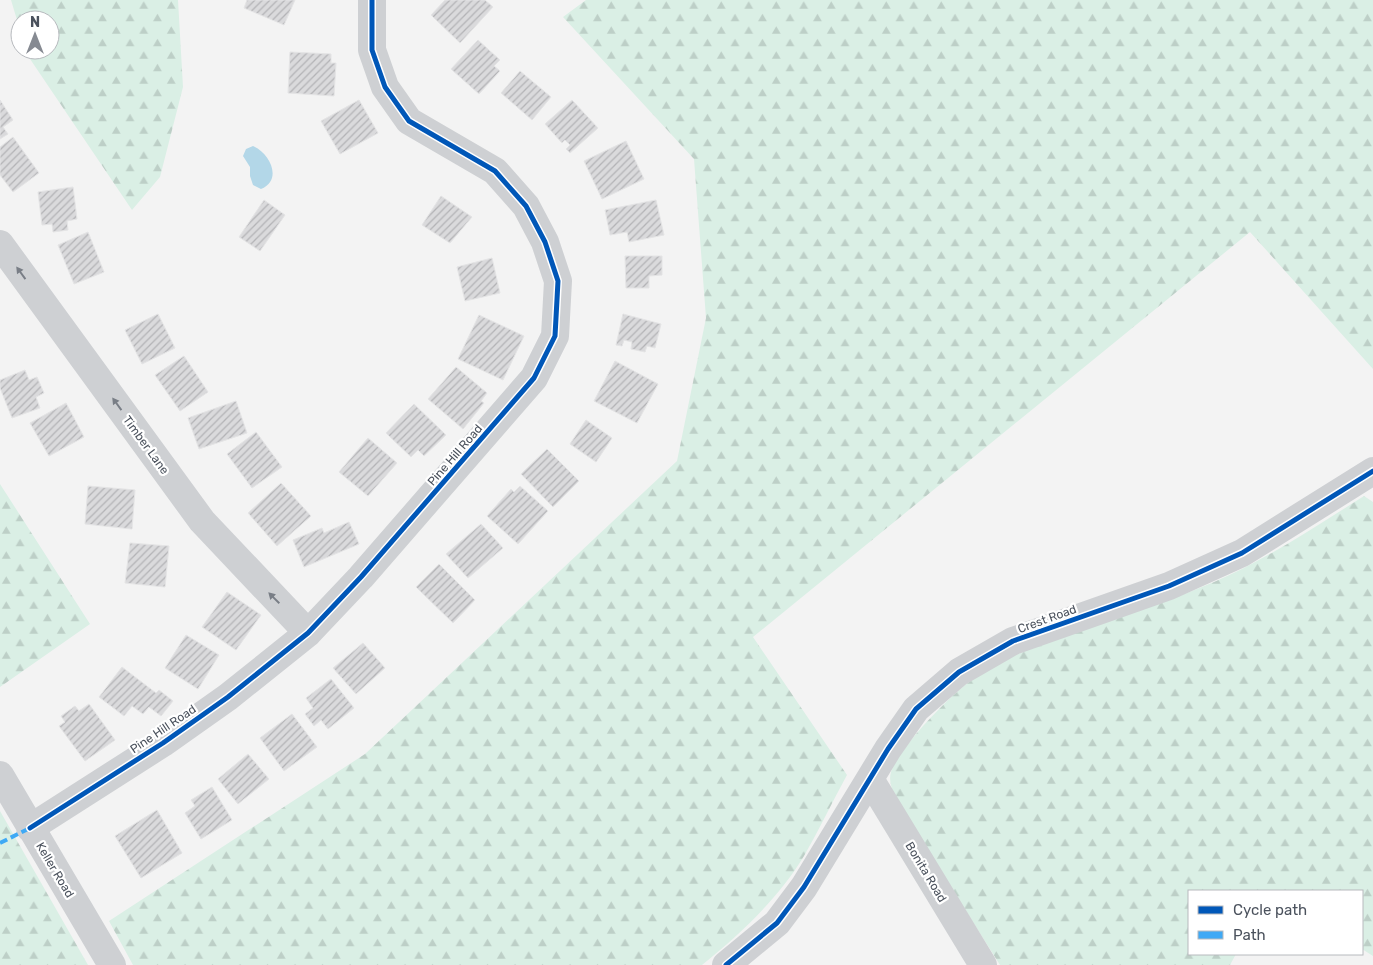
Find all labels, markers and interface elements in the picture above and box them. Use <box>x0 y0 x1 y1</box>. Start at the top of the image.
north arrow <box>10 10 60 60</box>
text: N <box>30 14 40 31</box>
one-way arrow <box>16 266 26 280</box>
one-way arrow <box>112 398 122 411</box>
street label: Timber Lane <box>120 413 172 477</box>
street label: Pine Hill Road <box>425 422 485 488</box>
one-way arrow <box>268 593 280 605</box>
street label: Crest Road <box>1016 602 1078 636</box>
street label: Pine Hill Road <box>127 702 199 756</box>
street label: Bonita Road <box>903 839 949 905</box>
street label: Keller Road <box>33 840 77 900</box>
legend <box>1188 890 1363 955</box>
text: Cycle path <box>1233 901 1307 919</box>
text: Path <box>1233 926 1266 944</box>

